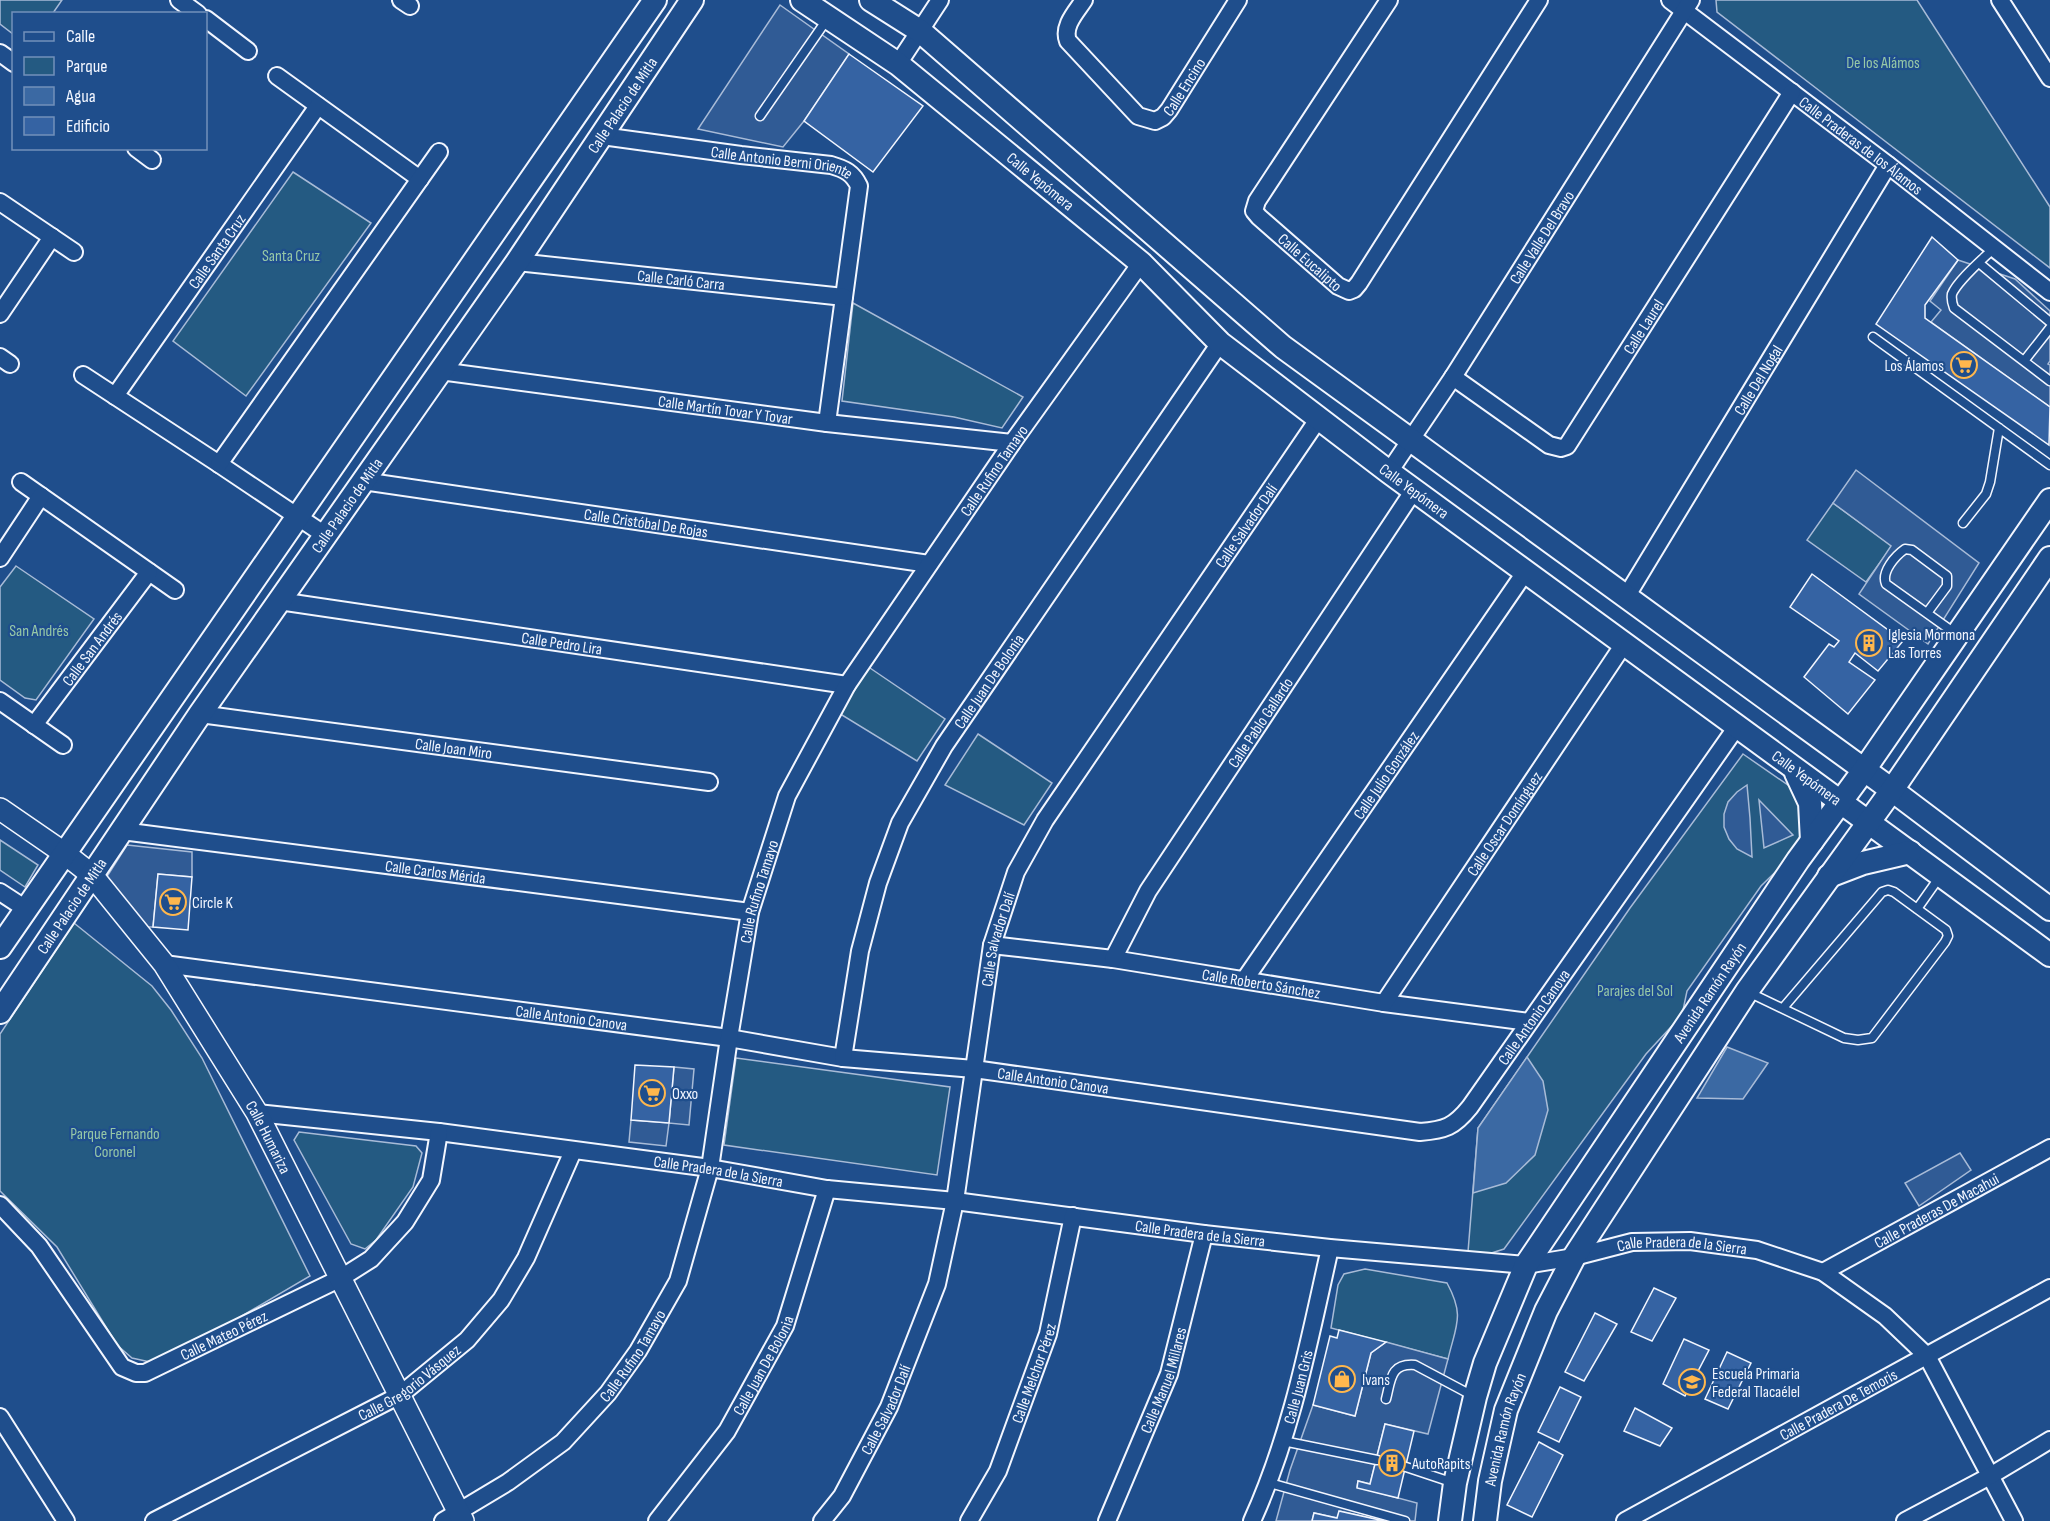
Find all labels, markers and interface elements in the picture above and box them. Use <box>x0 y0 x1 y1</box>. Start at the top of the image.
legend <box>12 12 207 150</box>
text: Calle <box>66 26 95 47</box>
street label: Calle Palacio de Mitla <box>584 54 662 157</box>
park label: De los Alámos <box>1846 54 1920 73</box>
street label: Calle Encino <box>1160 55 1210 121</box>
text: Parque <box>66 56 107 77</box>
text: Agua <box>65 86 96 107</box>
street label: Calle Praderas de los Álamos <box>1795 93 1926 200</box>
text: Edificio <box>66 116 110 137</box>
street label: Calle Antonio Berni Oriente <box>710 143 856 184</box>
street label: Calle Yepómera <box>1002 149 1077 215</box>
street label: Calle Valle Del Bravo <box>1506 188 1579 288</box>
street label: Calle Santa Cruz <box>185 211 251 293</box>
street label: Calle Eucalipto <box>1274 230 1345 296</box>
park label: Santa Cruz <box>262 247 320 266</box>
street label: Calle Carló Carra <box>636 267 726 295</box>
street label: Calle Laurel <box>1620 296 1669 358</box>
street label: Calle Del Nogal <box>1731 342 1788 419</box>
supermarket icon: Los Álamos <box>1949 350 1979 380</box>
place label: Los Álamos <box>1884 357 1944 376</box>
street label: Calle Martín Tovar Y Tovar <box>657 392 794 429</box>
street label: Calle Rufino Tamayo <box>957 422 1033 520</box>
street label: Calle Palacio de Mitla <box>308 455 387 557</box>
street label: Calle Yepómera <box>1375 460 1452 523</box>
street label: Calle Salvador Dalí <box>1212 481 1282 572</box>
street label: Calle Cristóbal De Rojas <box>583 506 709 542</box>
street label: Calle San Andrés <box>59 608 127 690</box>
park label: San Andrés <box>9 622 69 641</box>
place label: Iglesia Mormona Las Torres <box>1888 626 1975 663</box>
building icon: Iglesia Mormona Las Torres <box>1854 628 1884 658</box>
street label: Calle Pedro Lira <box>520 629 603 660</box>
street label: Calle Juan De Bolonia <box>951 631 1029 733</box>
street label: Calle Pablo Gallardo <box>1225 674 1298 772</box>
street label: Calle Julio González <box>1350 728 1424 823</box>
street label: Calle Joan Miro <box>414 735 493 764</box>
street label: Calle Yepómera <box>1767 747 1844 810</box>
street label: Calle Oscar Domínguez <box>1464 768 1547 880</box>
street label: Calle Rufino Tamayo <box>737 838 783 945</box>
street label: Calle Palacio de Mitla <box>34 855 111 958</box>
street label: Calle Carlos Mérida <box>384 857 487 889</box>
supermarket icon: Circle K <box>158 887 188 917</box>
street label: Calle Salvador Dalí <box>978 890 1020 988</box>
place label: Circle K <box>192 894 233 913</box>
street label: Avenida Ramón Rayón <box>1669 939 1751 1048</box>
street label: Calle Roberto Sánchez <box>1200 966 1322 1004</box>
street label: Calle Antonio Canova <box>1495 966 1575 1069</box>
park label: Parajes del Sol <box>1597 982 1673 1001</box>
street label: Calle Antonio Canova <box>514 1002 628 1036</box>
street label: Calle Antonio Canova <box>996 1064 1110 1099</box>
supermarket icon: Oxxo <box>637 1078 667 1108</box>
place label: Oxxo <box>672 1085 698 1104</box>
street label: Calle Humariza <box>241 1098 294 1177</box>
park label: Parque Fernando Coronel <box>70 1125 160 1162</box>
street label: Calle Pradera de la Sierra <box>652 1153 784 1192</box>
street label: Calle Praderas De Macahui <box>1871 1170 2003 1253</box>
street label: Calle Pradera de la Sierra <box>1134 1217 1266 1252</box>
street label: Calle Pradera de la Sierra <box>1615 1233 1748 1260</box>
street label: Calle Mateo Pérez <box>178 1307 271 1365</box>
street label: Calle Rufino Tamayo <box>596 1307 671 1407</box>
street label: Calle Juan De Bolonia <box>730 1314 799 1419</box>
street label: Calle Melchor Pérez <box>1008 1322 1061 1426</box>
street label: Calle Manuel Millares <box>1137 1325 1191 1436</box>
street label: Calle Gregorio Vásquez <box>355 1341 465 1426</box>
street label: Calle Juan Gris <box>1280 1348 1318 1426</box>
street label: Calle Salvador Dalí <box>858 1362 916 1458</box>
shop icon: Ivans <box>1327 1364 1357 1394</box>
place label: Escuela Primaria Federal Tlacaélel <box>1712 1365 1800 1402</box>
street label: Calle Pradera De Temoris <box>1777 1366 1901 1445</box>
school or university icon: Escuela Primaria Federal Tlacaélel <box>1677 1367 1707 1397</box>
place label: Ivans <box>1362 1371 1390 1390</box>
street label: Avenida Ramón Rayón <box>1481 1371 1531 1488</box>
building icon: AutoRapits <box>1377 1448 1407 1478</box>
place label: AutoRapits <box>1411 1455 1471 1474</box>

